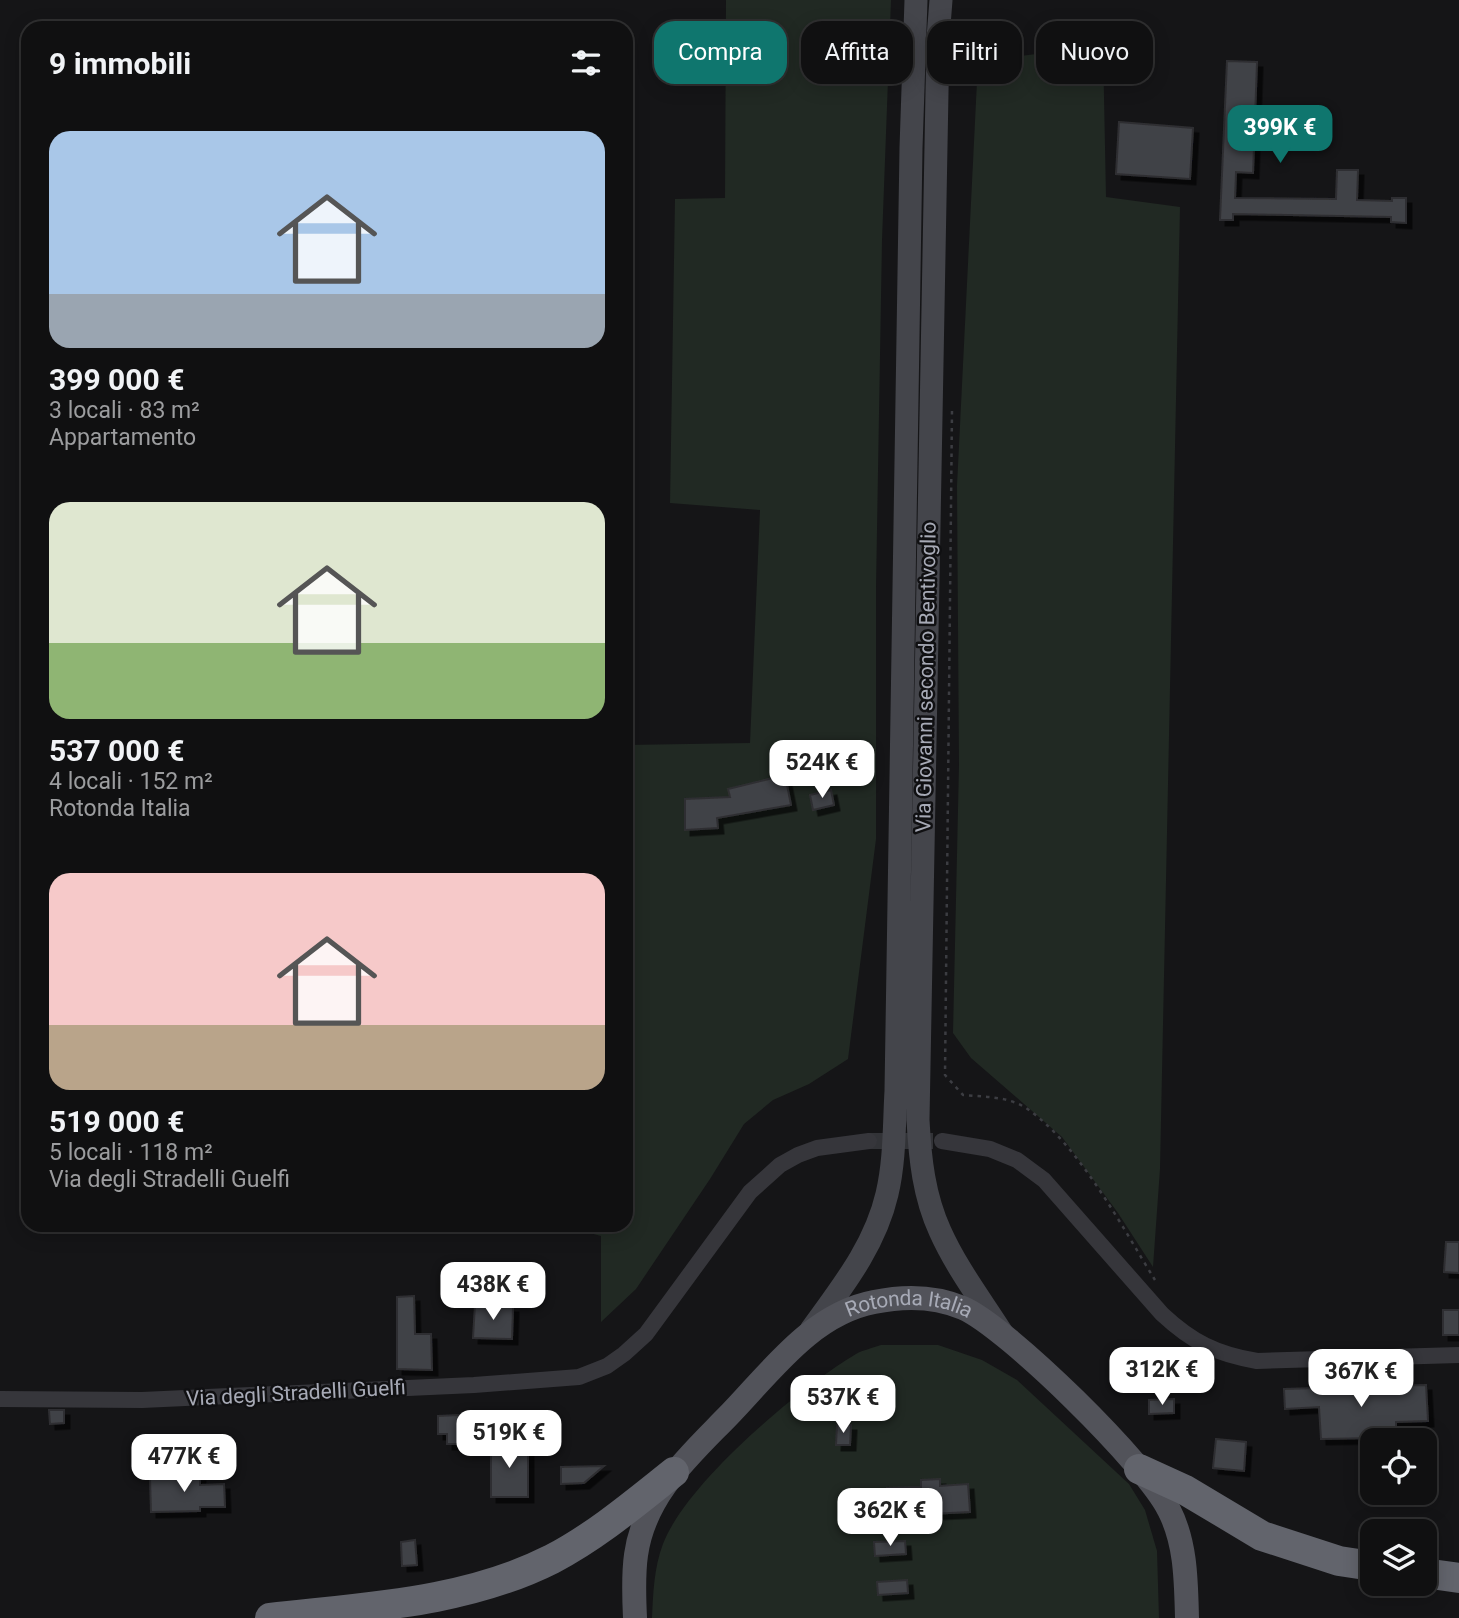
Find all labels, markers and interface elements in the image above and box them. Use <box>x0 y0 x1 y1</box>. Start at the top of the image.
chip: Compra <box>654 21 787 84</box>
chip: Affitta <box>801 21 913 84</box>
chip: Filtri <box>927 21 1022 84</box>
chip: Nuovo <box>1036 21 1153 84</box>
icon: filters <box>567 44 605 82</box>
text: 9 immobili <box>49 46 191 81</box>
pin: 399K € <box>1223 106 1337 165</box>
text: 399K € <box>1243 114 1317 141</box>
icon: home <box>264 176 390 302</box>
text: 399 000 € <box>49 362 184 397</box>
text: 3 locali · 83 m² <box>49 397 200 424</box>
text: Appartamento <box>49 424 196 451</box>
street label: Via Giovanni secondo Bentivoglio <box>911 521 941 833</box>
icon: home <box>264 547 390 673</box>
text: 537 000 € <box>49 733 184 768</box>
pin: 524K € <box>765 740 879 800</box>
text: 524K € <box>785 749 859 776</box>
text: 4 locali · 152 m² <box>49 768 213 795</box>
text: Rotonda Italia <box>49 795 191 822</box>
icon: home <box>264 918 390 1044</box>
text: 519 000 € <box>49 1104 184 1139</box>
text: 5 locali · 118 m² <box>49 1139 213 1166</box>
text: Via degli Stradelli Guelfi <box>49 1166 290 1193</box>
pin: 438K € <box>436 1262 550 1322</box>
text: 438K € <box>456 1271 530 1298</box>
street label: Rotonda Italia <box>842 1286 977 1323</box>
pin: 312K € <box>1105 1348 1219 1407</box>
pin: 367K € <box>1304 1350 1418 1409</box>
text: 312K € <box>1125 1356 1199 1383</box>
text: 367K € <box>1324 1358 1398 1385</box>
street label: Via degli Stradelli Guelfi <box>185 1375 407 1411</box>
pin: 537K € <box>786 1376 900 1435</box>
text: 537K € <box>806 1384 880 1411</box>
pin: 519K € <box>452 1410 566 1470</box>
text: 519K € <box>472 1419 546 1446</box>
map controls <box>1360 1428 1437 1596</box>
button: locate <box>1360 1428 1437 1505</box>
pin: 477K € <box>127 1434 241 1494</box>
text: 477K € <box>147 1443 221 1470</box>
pin: 362K € <box>833 1488 947 1548</box>
text: 362K € <box>853 1497 927 1524</box>
button: layers <box>1360 1519 1437 1596</box>

